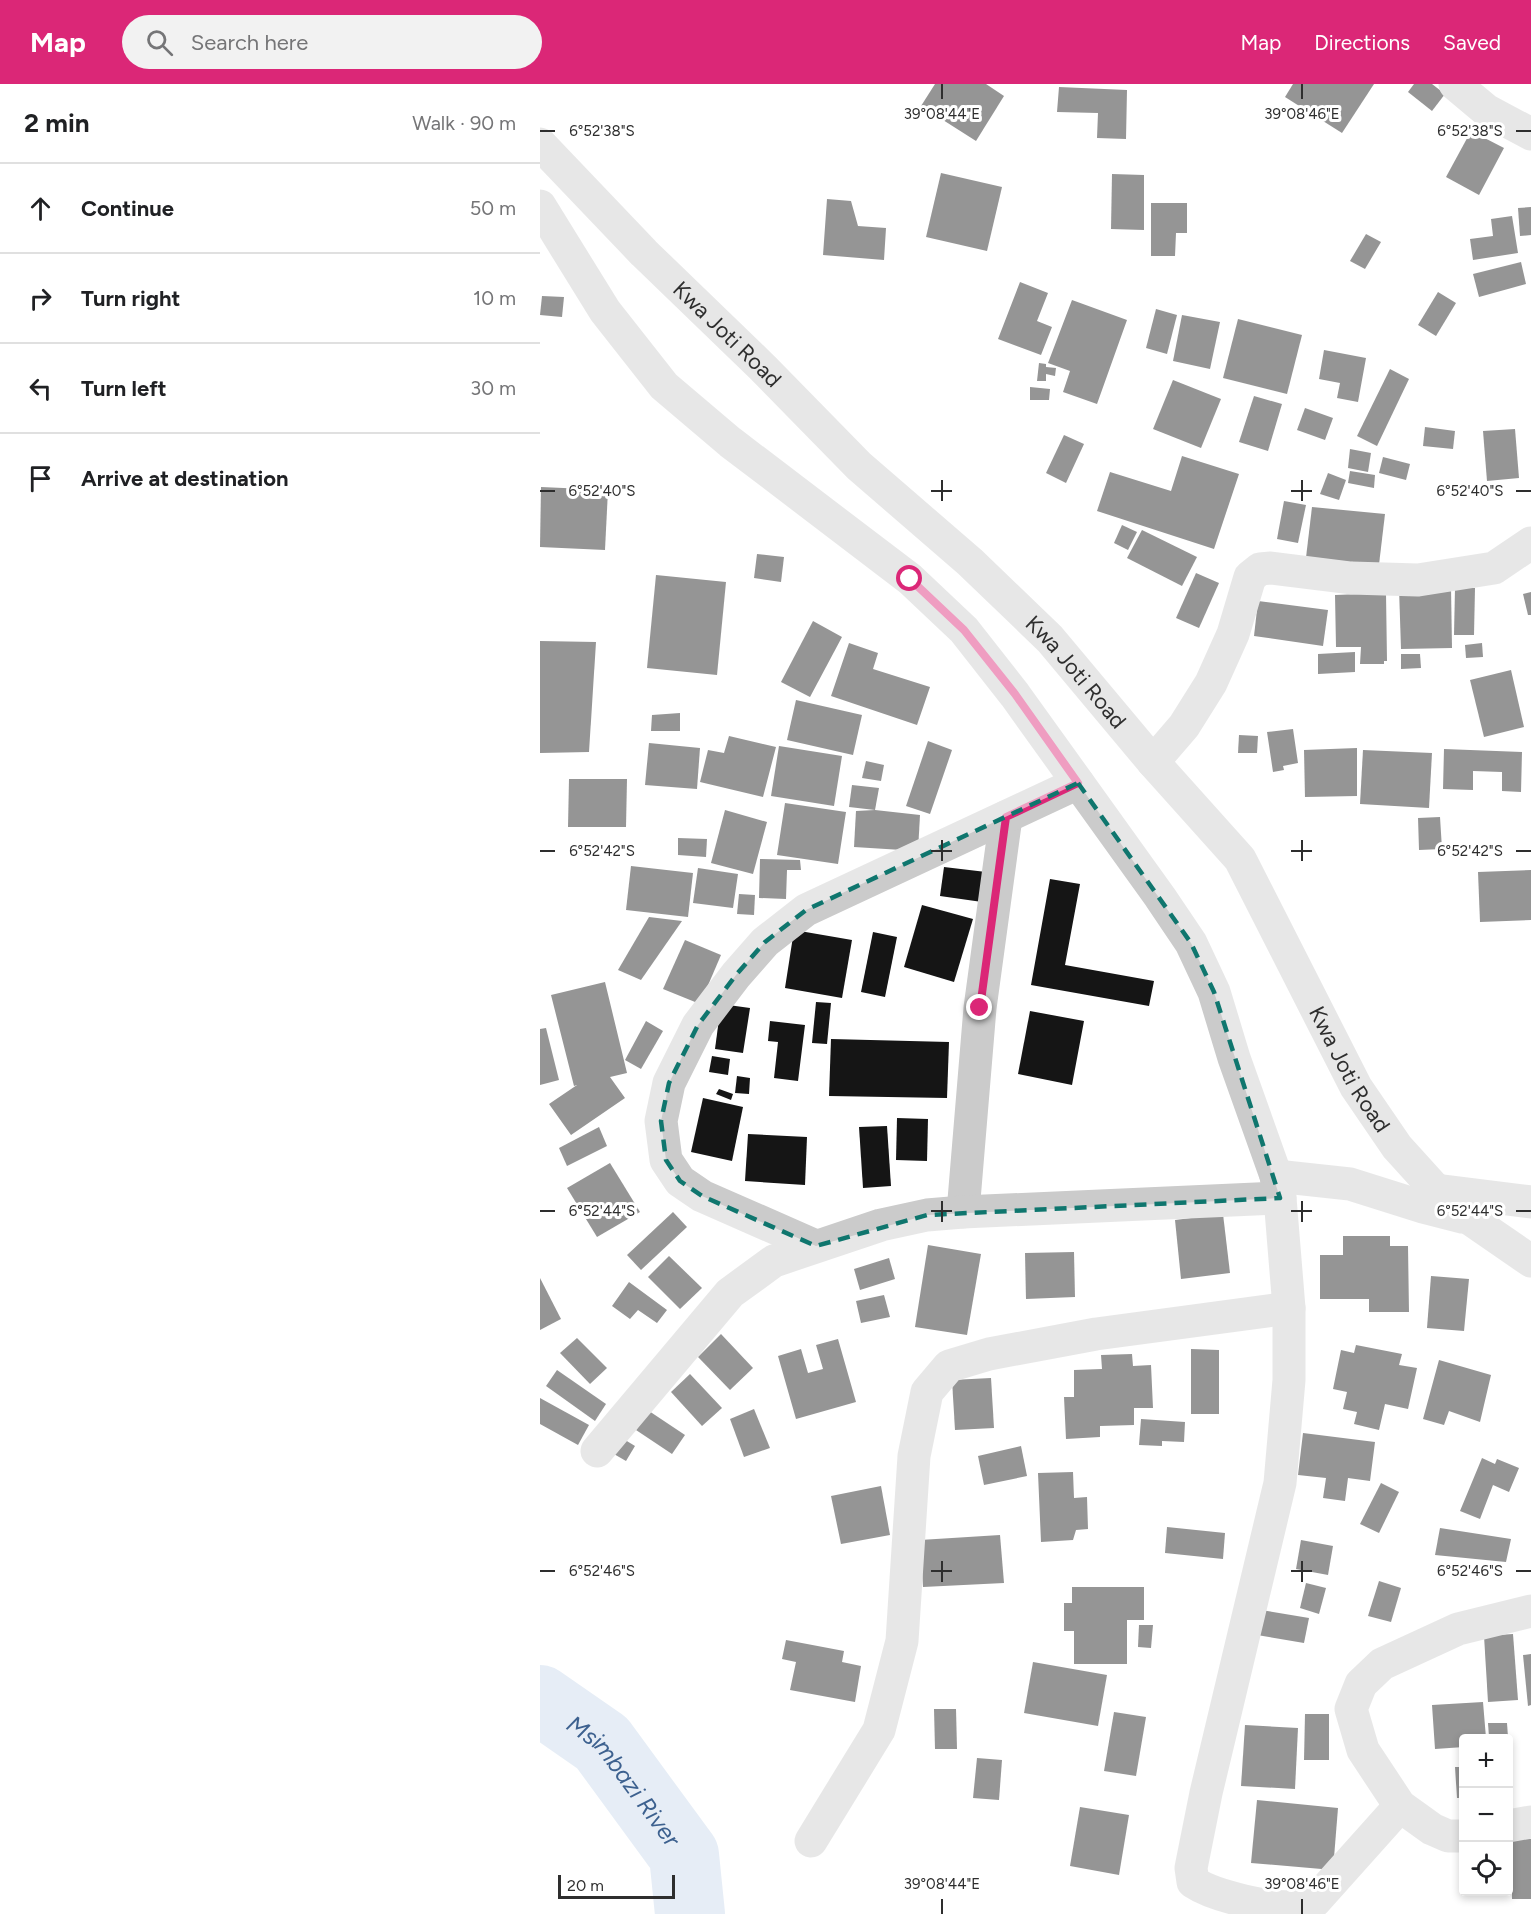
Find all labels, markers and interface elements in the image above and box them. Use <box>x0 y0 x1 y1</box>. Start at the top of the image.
search box <box>122 15 542 69</box>
text: Map <box>30 25 86 59</box>
icon: search <box>143 26 176 59</box>
text: Search here <box>191 29 308 56</box>
text: Map <box>1240 30 1281 55</box>
text: Directions <box>1314 30 1410 55</box>
text: Saved <box>1443 30 1501 55</box>
text: 39°08'44"E <box>904 105 980 123</box>
text: 39°08'46"E <box>1264 105 1340 123</box>
text: 2 min <box>24 107 90 139</box>
text: Walk · 90 m <box>412 111 516 135</box>
text: 6°52'38"S <box>569 122 635 140</box>
text: 6°52'38"S <box>1437 122 1503 140</box>
icon: ahead <box>24 192 57 225</box>
text: Continue <box>81 195 174 222</box>
text: 50 m <box>470 196 516 220</box>
street label: Kwa Joti Road <box>668 275 787 393</box>
icon: right <box>24 282 57 315</box>
text: Turn right <box>81 285 180 312</box>
text: 10 m <box>473 286 516 310</box>
icon: left <box>24 372 57 405</box>
text: Turn left <box>81 375 167 402</box>
text: 30 m <box>470 376 516 400</box>
icon: arrive <box>24 462 57 495</box>
text: Arrive at destination <box>81 465 289 492</box>
text: 6°52'40"S <box>569 482 635 500</box>
text: 6°52'40"S <box>1437 482 1503 500</box>
route start <box>896 565 922 591</box>
street label: Kwa Joti Road <box>1020 610 1132 734</box>
text: 6°52'42"S <box>569 842 635 860</box>
text: 6°52'42"S <box>1437 842 1503 860</box>
route end <box>966 994 992 1020</box>
street label: Kwa Joti Road <box>1304 1002 1396 1137</box>
text: 6°52'44"S <box>569 1202 635 1220</box>
text: 6°52'44"S <box>1437 1202 1503 1220</box>
text: 6°52'46"S <box>569 1562 635 1580</box>
text: 6°52'46"S <box>1437 1562 1503 1580</box>
water label: Msimbazi River <box>562 1709 688 1852</box>
map controls <box>1459 1734 1513 1896</box>
button: + <box>1459 1734 1513 1788</box>
button: − <box>1459 1788 1513 1842</box>
button: locate <box>1459 1842 1513 1896</box>
scale bar <box>558 1872 675 1900</box>
text: 39°08'44"E <box>904 1875 980 1893</box>
text: 39°08'46"E <box>1264 1875 1340 1893</box>
text: 20 m <box>567 1876 604 1895</box>

